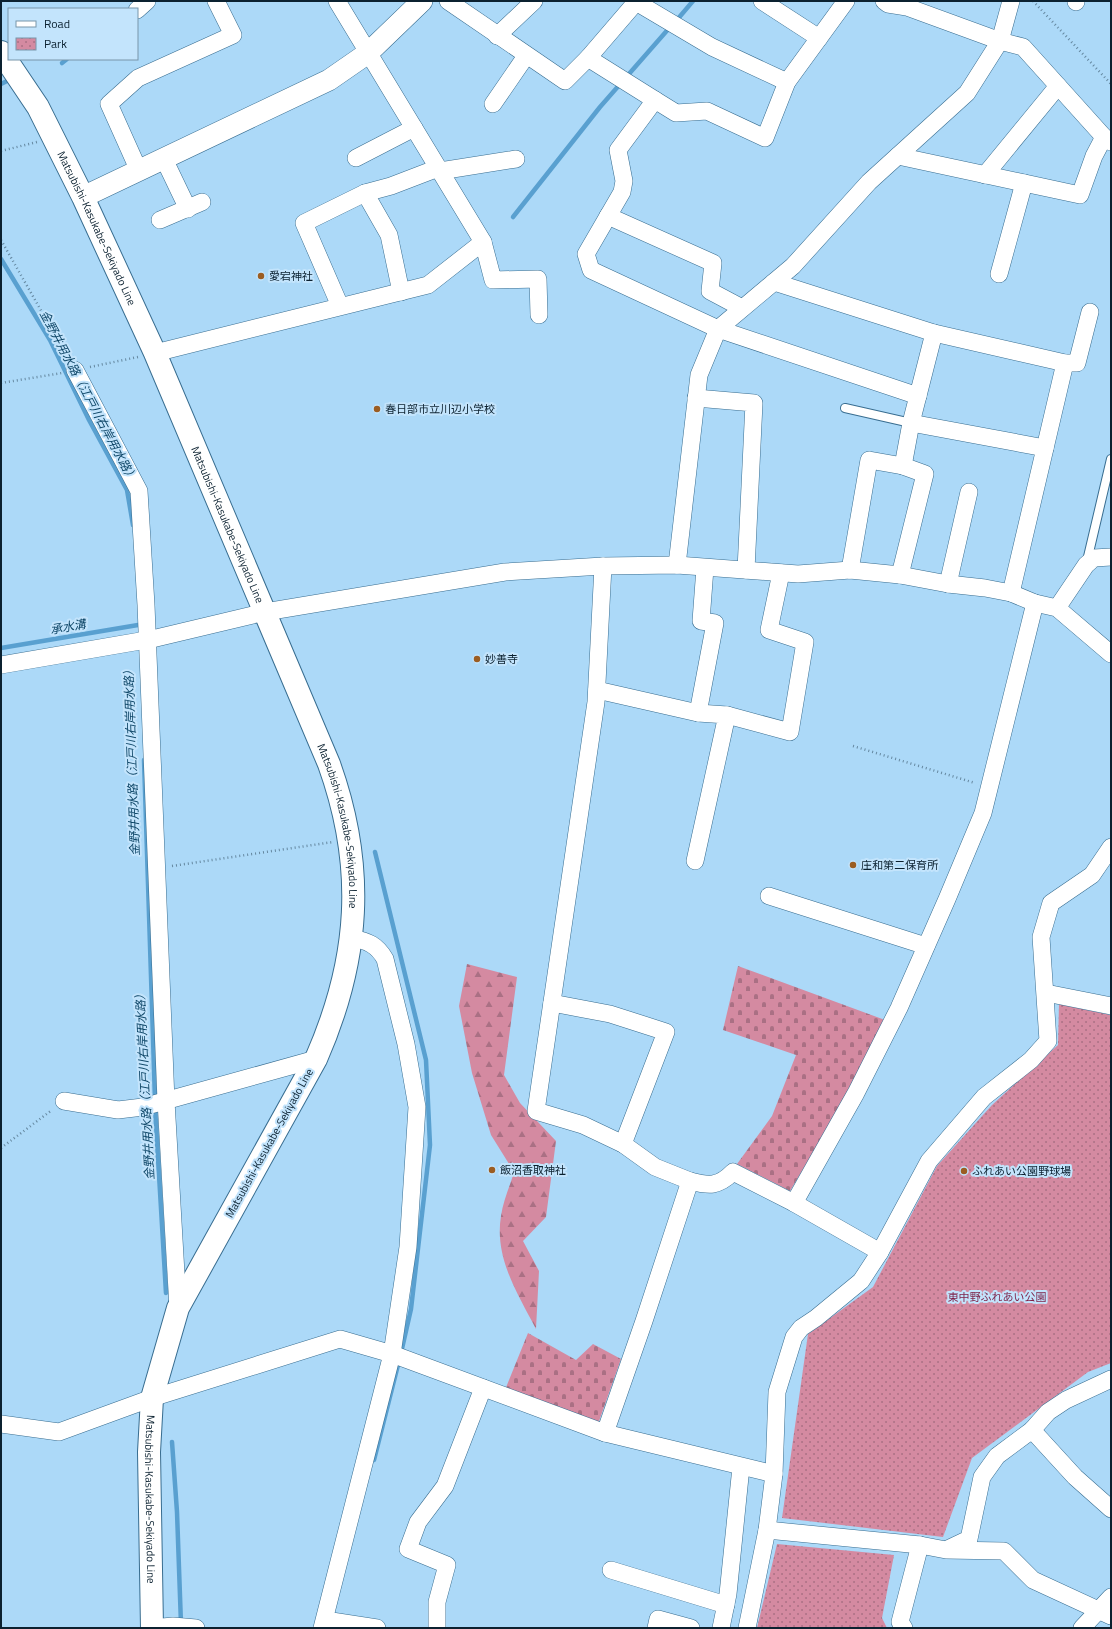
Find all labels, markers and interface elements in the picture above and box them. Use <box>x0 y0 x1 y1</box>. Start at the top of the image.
legend <box>8 8 138 60</box>
text: Road <box>44 14 70 33</box>
text: Park <box>44 34 67 53</box>
street label: Matsubishi-Kasukabe-Sekiyado Line <box>53 148 140 308</box>
place label: 愛宕神社 <box>269 268 313 284</box>
marker: 愛宕神社 <box>256 271 266 281</box>
water label: 金野井用水路（江戸川右岸用水路） <box>35 307 142 485</box>
place label: 春日部市立川辺小学校 <box>385 401 495 417</box>
marker: 春日部市立川辺小学校 <box>372 404 382 414</box>
street label: Matsubishi-Kasukabe-Sekiyado Line <box>187 444 268 606</box>
water label: 承水溝 <box>49 614 89 639</box>
place label: 妙善寺 <box>485 651 518 667</box>
marker: 妙善寺 <box>472 654 482 664</box>
water label: 金野井用水路（江戸川右岸用水路） <box>119 664 144 856</box>
street label: Matsubishi-Kasukabe-Sekiyado Line <box>313 741 361 909</box>
place label: 庄和第二保育所 <box>861 857 939 873</box>
marker: 庄和第二保育所 <box>848 860 858 870</box>
water label: 金野井用水路（江戸川右岸用水路） <box>130 988 159 1180</box>
street label: Matsubishi-Kasukabe-Sekiyado Line <box>221 1065 317 1221</box>
place label: 飯沼香取神社 <box>500 1162 566 1178</box>
place label: ふれあい公園野球場 <box>972 1163 1071 1179</box>
marker: 飯沼香取神社 <box>487 1165 497 1175</box>
marker: ふれあい公園野球場 <box>959 1166 969 1176</box>
park label: 東中野ふれあい公園 <box>948 1289 1047 1305</box>
street label: Matsubishi-Kasukabe-Sekiyado Line <box>141 1414 159 1584</box>

